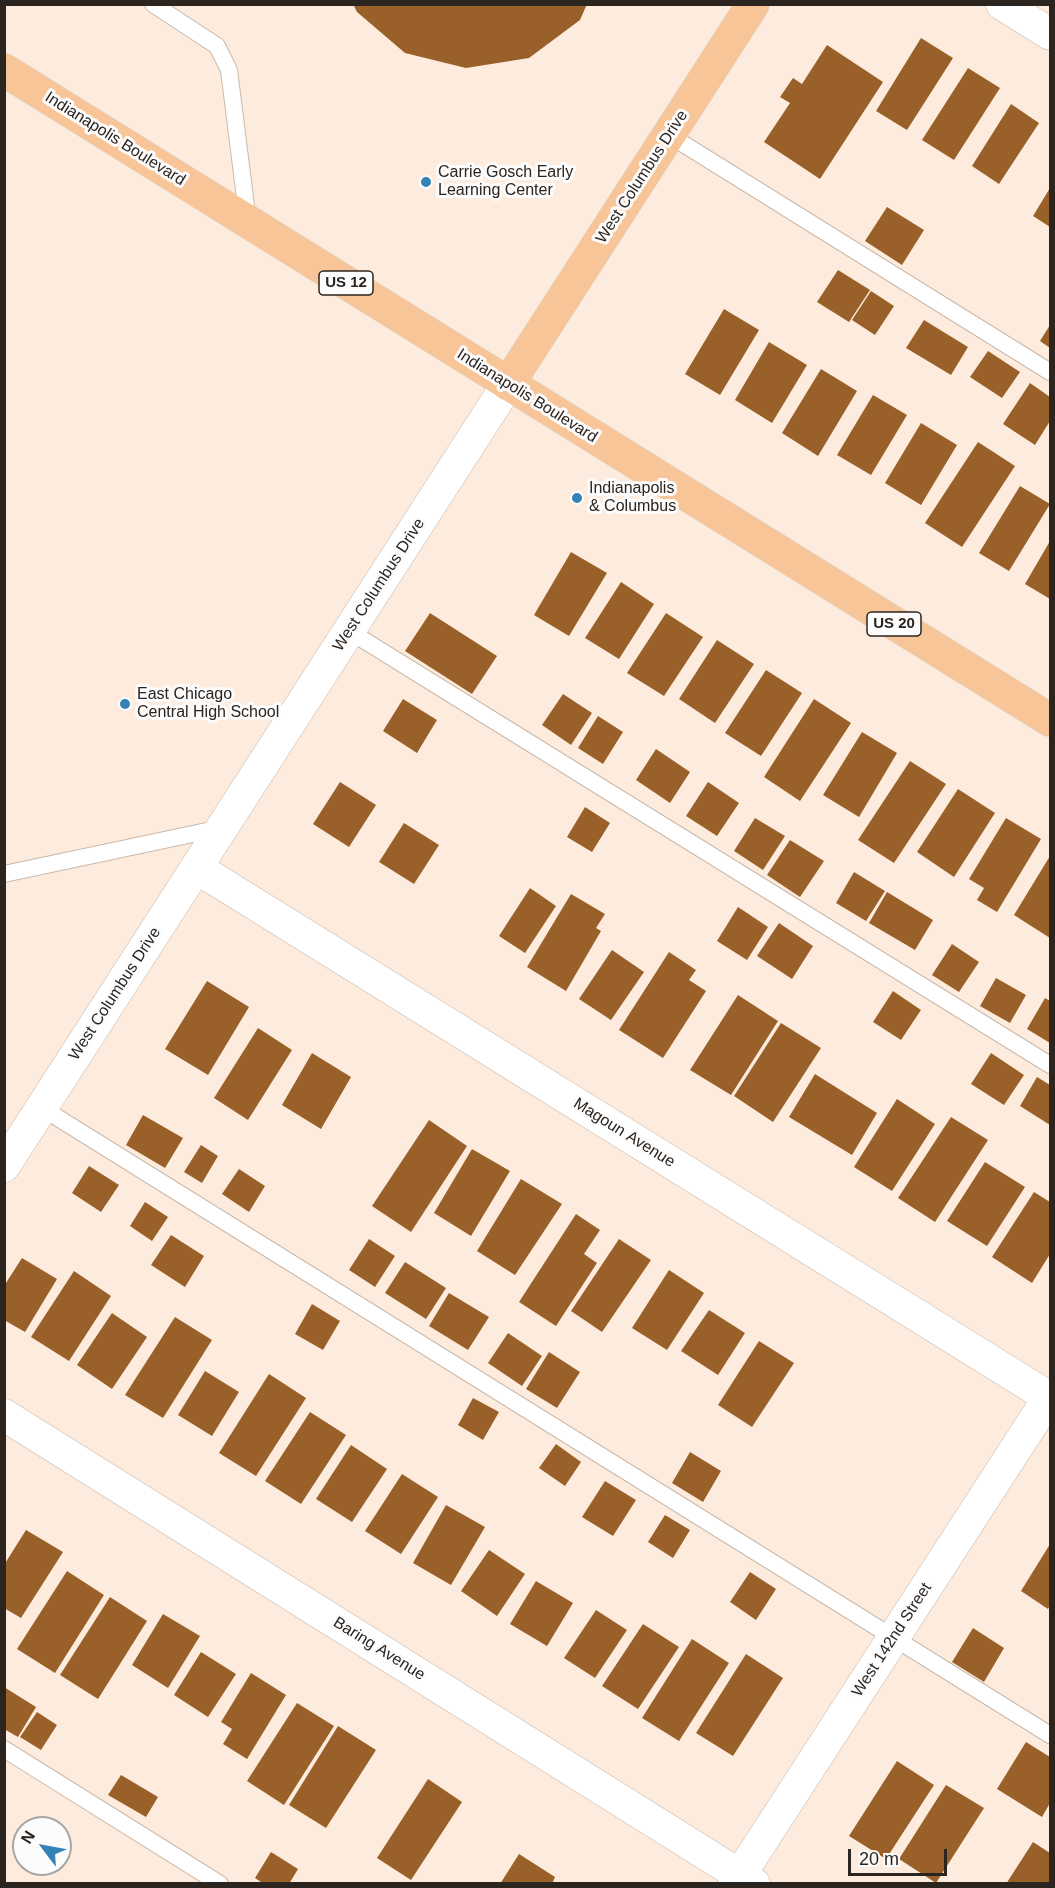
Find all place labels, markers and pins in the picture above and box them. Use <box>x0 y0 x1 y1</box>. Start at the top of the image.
place label: Carrie Gosch Early Learning Center <box>438 163 573 201</box>
marker: Carrie Gosch Early Learning Center <box>419 175 433 189</box>
place label: Indianapolis & Columbus <box>589 479 676 517</box>
marker: Indianapolis & Columbus <box>570 491 584 505</box>
place label: East Chicago Central High School <box>137 685 279 723</box>
marker: East Chicago Central High School <box>118 697 132 711</box>

